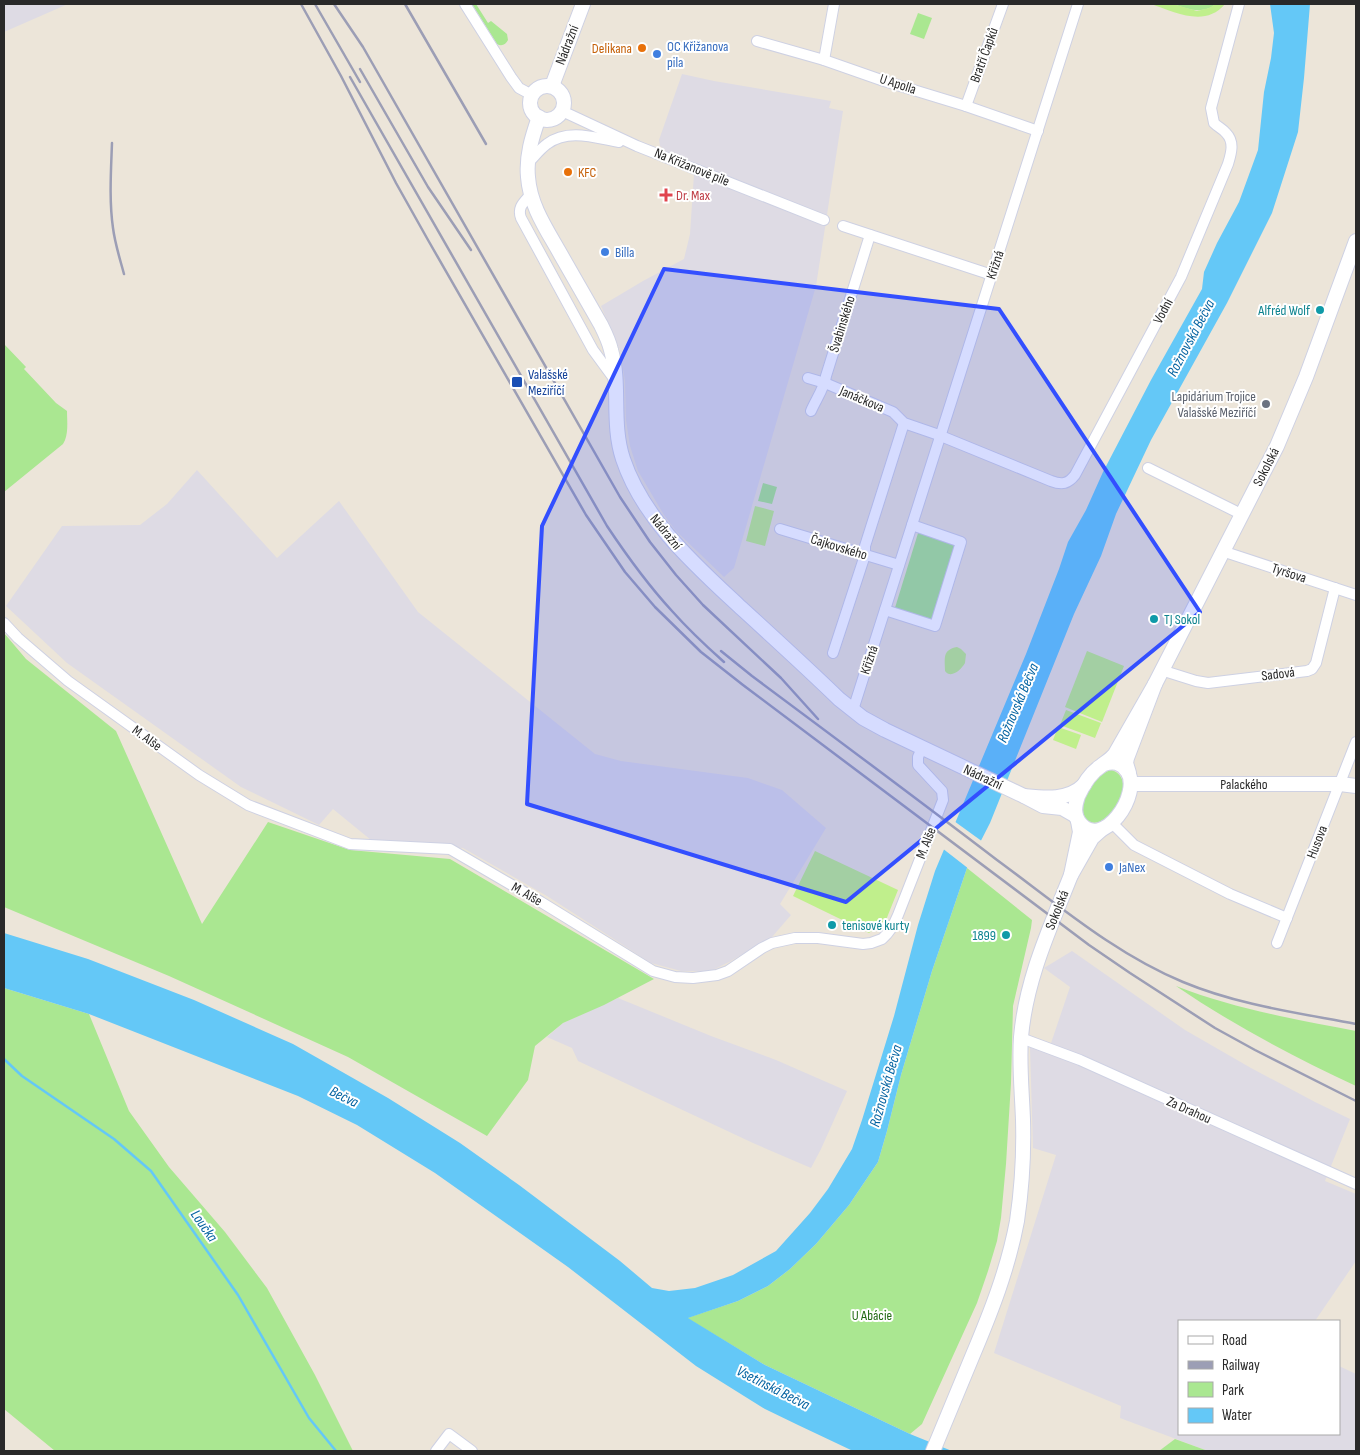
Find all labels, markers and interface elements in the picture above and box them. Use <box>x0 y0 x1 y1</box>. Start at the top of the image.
street label: Nádražní <box>552 22 582 67</box>
street label: Bratří Čapků <box>966 25 1002 85</box>
place label: OC Křižanova pila <box>667 38 729 71</box>
place label: Delikana <box>592 40 632 57</box>
marker: Delikana <box>636 42 648 54</box>
marker: OC Křižanova pila <box>651 48 663 60</box>
street label: U Apolla <box>877 70 919 98</box>
street label: Na Křižanově pile <box>652 144 732 190</box>
place label: KFC <box>578 164 597 181</box>
marker: KFC <box>562 166 574 178</box>
place label: Dr. Max <box>676 187 711 204</box>
marker: Dr. Max <box>660 189 672 201</box>
place label: Billa <box>615 244 634 261</box>
marker: Billa <box>599 246 611 258</box>
street label: Křižná <box>982 248 1008 282</box>
street label: Švabinského <box>825 293 859 354</box>
street label: Vodní <box>1149 295 1177 327</box>
water label: Rožnovská Bečva <box>1163 296 1219 380</box>
place label: Alfréd Wolf <box>1257 302 1311 319</box>
marker: Alfréd Wolf <box>1314 304 1326 316</box>
place label: Valašské Meziříčí <box>528 366 568 399</box>
marker: Valašské Meziříčí <box>510 375 524 389</box>
street label: Janáčkova <box>836 382 887 416</box>
place label: Lapidárium Trojice Valašské Meziříčí <box>1172 388 1256 421</box>
marker: Lapidárium Trojice Valašské Meziříčí <box>1260 398 1272 410</box>
street label: Sokolská <box>1249 445 1283 489</box>
street label: Nádražní <box>646 511 686 554</box>
street label: Čajkovského <box>809 530 870 564</box>
street label: Tyršova <box>1269 559 1309 587</box>
place label: TJ Sokol <box>1164 611 1200 628</box>
marker: TJ Sokol <box>1148 613 1160 625</box>
street label: Křižná <box>856 643 882 677</box>
water label: Rožnovská Bečva <box>993 660 1043 746</box>
street label: Sadová <box>1260 664 1296 684</box>
street label: M. Alše <box>129 722 165 754</box>
street label: Nádražní <box>961 761 1006 794</box>
street label: Palackého <box>1220 776 1268 793</box>
street label: Husova <box>1303 823 1331 861</box>
street label: M. Alše <box>912 825 940 861</box>
place label: JaNex <box>1118 859 1146 876</box>
marker: JaNex <box>1103 861 1115 873</box>
street label: M. Alše <box>509 878 545 910</box>
street label: Sokolská <box>1041 888 1073 932</box>
place label: tenisové kurty <box>842 917 910 934</box>
marker: tenisové kurty <box>826 919 838 931</box>
place label: 1899 <box>973 927 996 944</box>
marker: 1899 <box>1000 929 1012 941</box>
water label: Rožnovská Bečva <box>865 1043 907 1129</box>
water label: Bečva <box>327 1082 361 1112</box>
street label: Za Drahou <box>1164 1093 1214 1127</box>
water label: Loučka <box>186 1206 222 1246</box>
park label: U Abácie <box>852 1307 892 1324</box>
legend <box>1178 1320 1340 1435</box>
text: Road <box>1222 1331 1247 1350</box>
text: Railway <box>1222 1356 1260 1375</box>
water label: Vsetínská Bečva <box>733 1361 813 1415</box>
text: Park <box>1222 1381 1244 1400</box>
text: Water <box>1222 1406 1253 1425</box>

